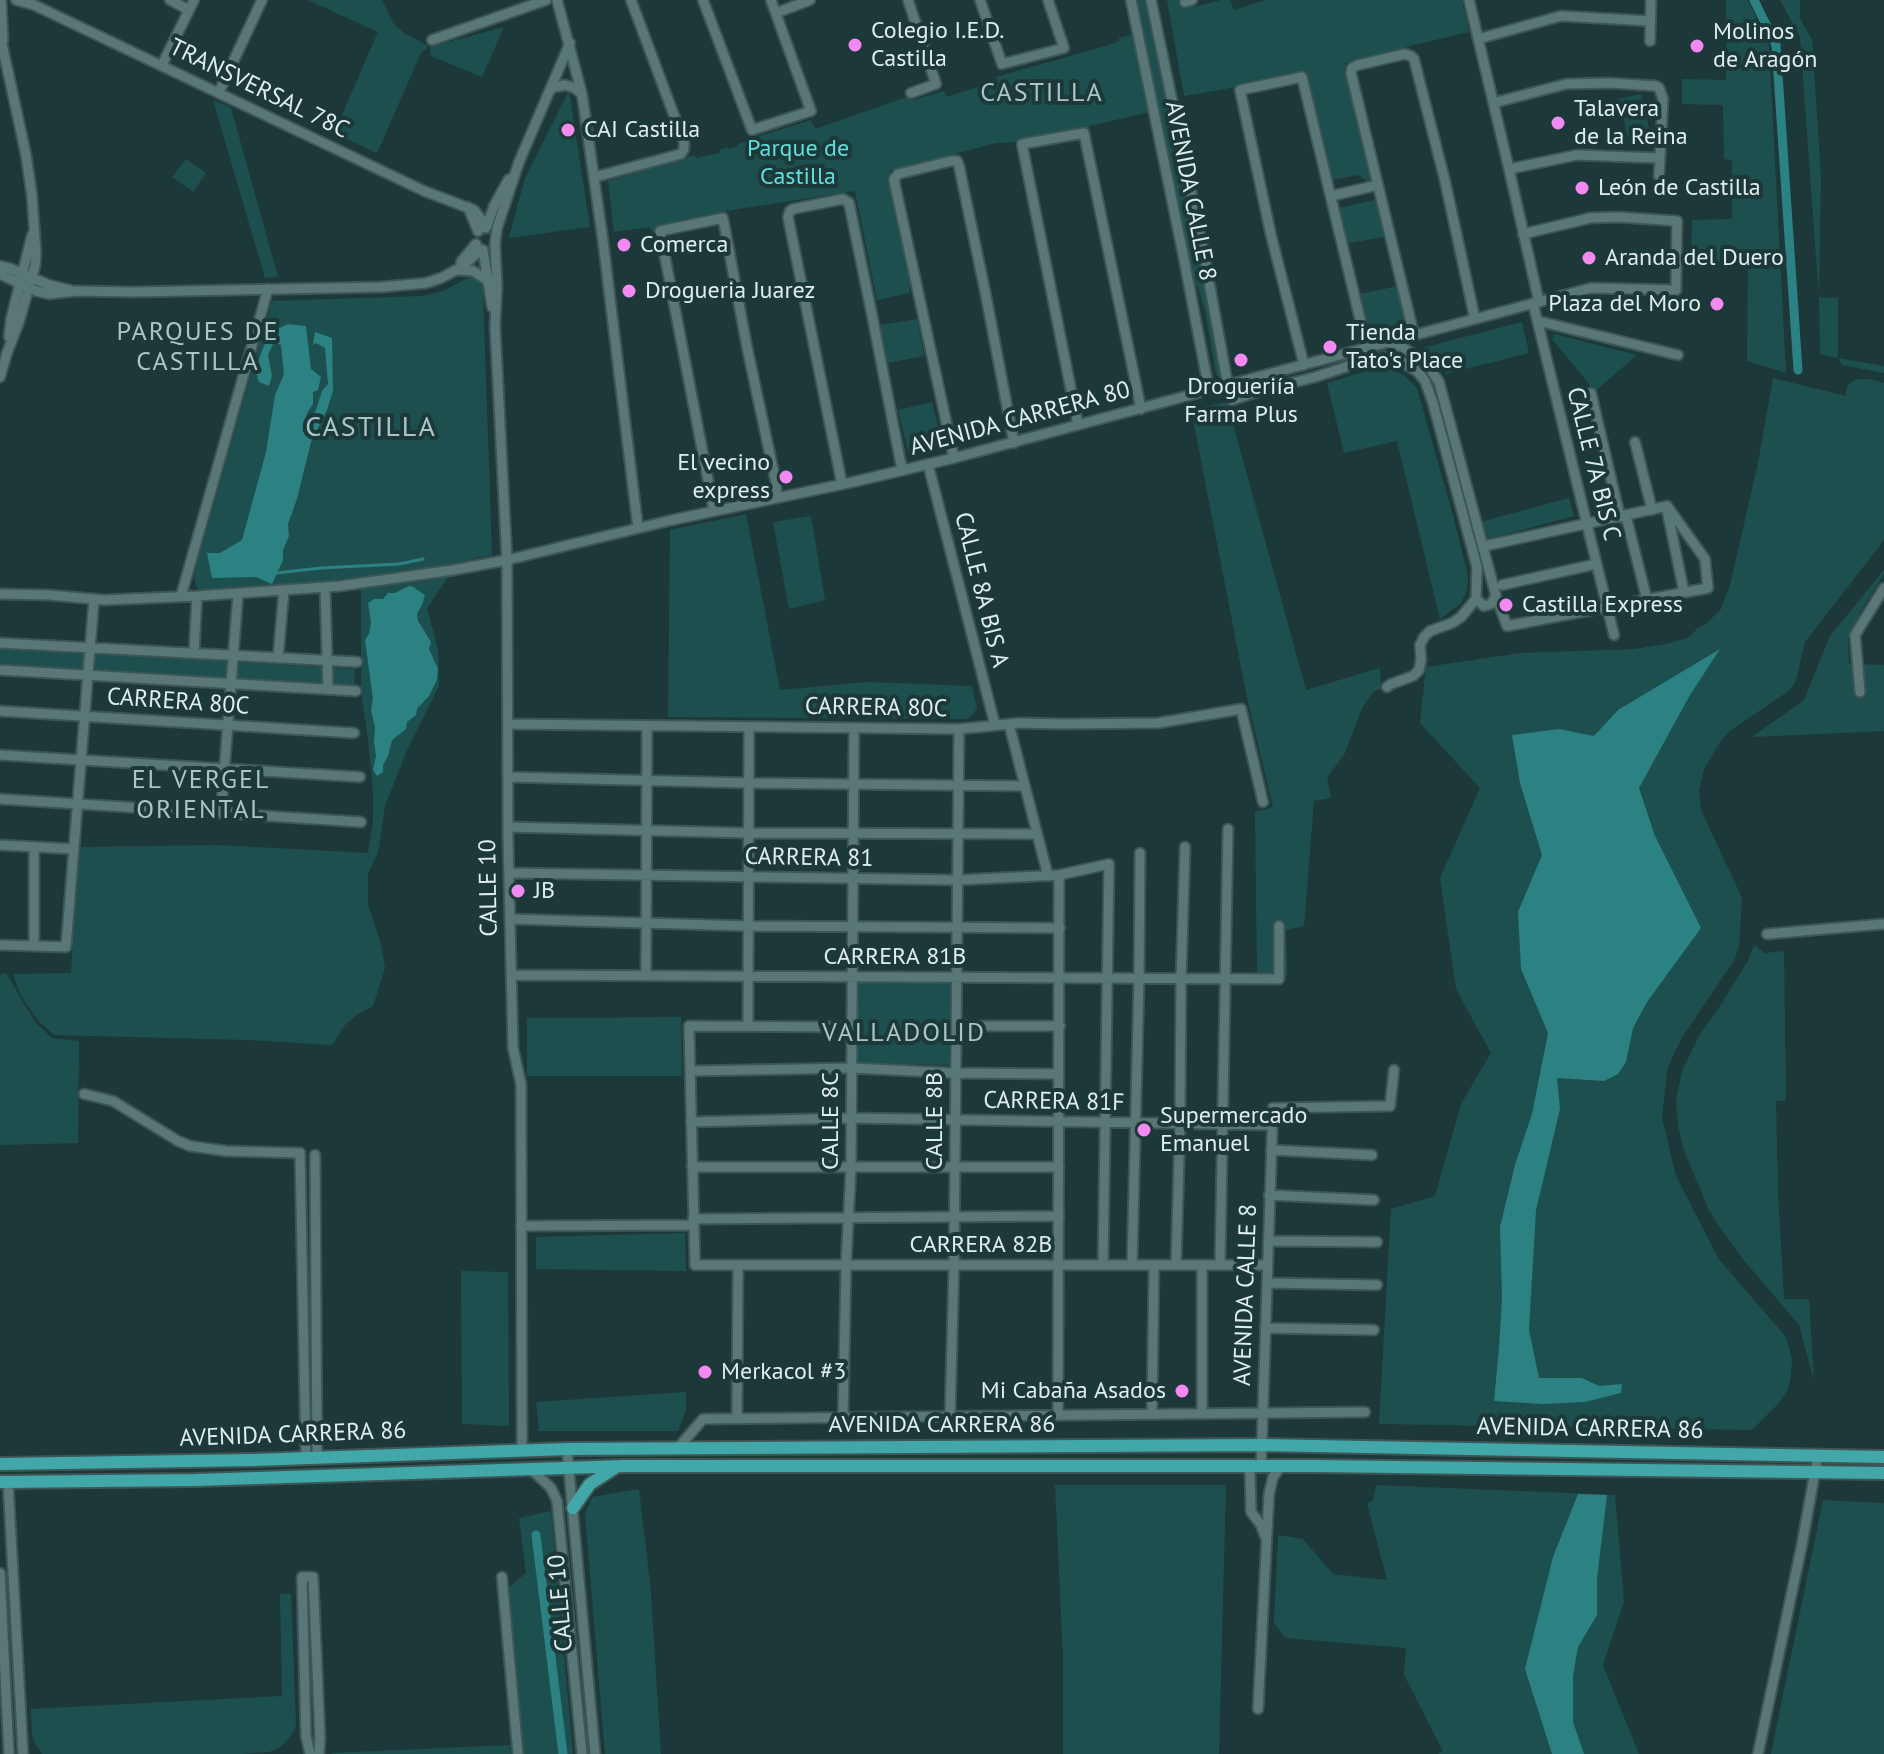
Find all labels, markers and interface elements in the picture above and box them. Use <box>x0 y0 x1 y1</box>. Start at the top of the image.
place label: Colegio I.E.D. Castilla <box>871 17 1004 73</box>
place label: Molinos de Aragón <box>1713 18 1817 74</box>
street label: TRANSVERSAL 78C <box>165 33 353 145</box>
marker: Colegio I.E.D. Castilla <box>846 36 864 54</box>
marker: Molinos de Aragón <box>1688 37 1706 55</box>
district label: CASTILLA <box>980 78 1104 110</box>
place label: Talavera de la Reina <box>1574 95 1688 151</box>
street label: AVENIDA CALLE 8 <box>1158 99 1222 283</box>
marker: Talavera de la Reina <box>1549 114 1567 132</box>
place label: CAI Castilla <box>584 116 700 144</box>
marker: CAI Castilla <box>559 121 577 139</box>
park label: Parque de Castilla <box>747 135 849 191</box>
place label: León de Castilla <box>1598 174 1761 202</box>
marker: León de Castilla <box>1573 179 1591 197</box>
place label: Comerca <box>640 231 728 259</box>
marker: Comerca <box>615 236 633 254</box>
place label: Aranda del Duero <box>1605 244 1784 272</box>
marker: Aranda del Duero <box>1580 249 1598 267</box>
place label: Drogueria Juarez <box>645 277 815 305</box>
marker: Drogueria Juarez <box>620 282 638 300</box>
place label: Plaza del Moro <box>1548 290 1701 318</box>
marker: Plaza del Moro <box>1708 295 1726 313</box>
district label: PARQUES DE CASTILLA <box>117 317 279 378</box>
place label: Tienda Tato's Place <box>1346 319 1463 375</box>
marker: Tienda Tato's Place <box>1321 338 1339 356</box>
marker: Drogueriía Farma Plus <box>1232 351 1250 369</box>
place label: Drogueriía Farma Plus <box>1184 373 1298 429</box>
street label: AVENIDA CARRERA 80 <box>907 376 1133 462</box>
street label: CALLE 7A BIS C <box>1560 384 1626 544</box>
district label: CASTILLA <box>305 411 437 445</box>
place label: El vecino express <box>677 449 770 505</box>
marker: El vecino express <box>777 468 795 486</box>
street label: CALLE 8A BIS A <box>948 509 1014 671</box>
place label: Castilla Express <box>1522 591 1683 619</box>
marker: Castilla Express <box>1497 596 1515 614</box>
street label: CARRERA 80C <box>106 683 250 721</box>
street label: CARRERA 80C <box>805 692 947 724</box>
district label: EL VERGEL ORIENTAL <box>132 765 270 826</box>
street label: CALLE 10 <box>474 839 504 937</box>
street label: CARRERA 81 <box>744 842 874 874</box>
place label: JB <box>534 877 555 905</box>
marker: JB <box>509 882 527 900</box>
street label: CARRERA 81B <box>824 943 966 971</box>
district label: VALLADOLID <box>822 1018 986 1050</box>
street label: CALLE 8C <box>817 1072 845 1170</box>
street label: CALLE 8B <box>921 1072 949 1170</box>
street label: CARRERA 81F <box>983 1086 1125 1118</box>
place label: Supermercado Emanuel <box>1160 1102 1307 1158</box>
marker: Supermercado Emanuel <box>1135 1121 1153 1139</box>
street label: AVENIDA CALLE 8 <box>1228 1203 1264 1387</box>
street label: CARRERA 82B <box>910 1231 1052 1259</box>
place label: Merkacol #3 <box>721 1358 846 1386</box>
marker: Merkacol #3 <box>696 1363 714 1381</box>
place label: Mi Cabaña Asados <box>981 1377 1166 1405</box>
marker: Mi Cabaña Asados <box>1173 1382 1191 1400</box>
street label: AVENIDA CARRERA 86 <box>829 1411 1055 1439</box>
street label: AVENIDA CARRERA 86 <box>1476 1413 1704 1445</box>
street label: AVENIDA CARRERA 86 <box>179 1417 407 1453</box>
street label: CALLE 10 <box>542 1553 580 1653</box>

